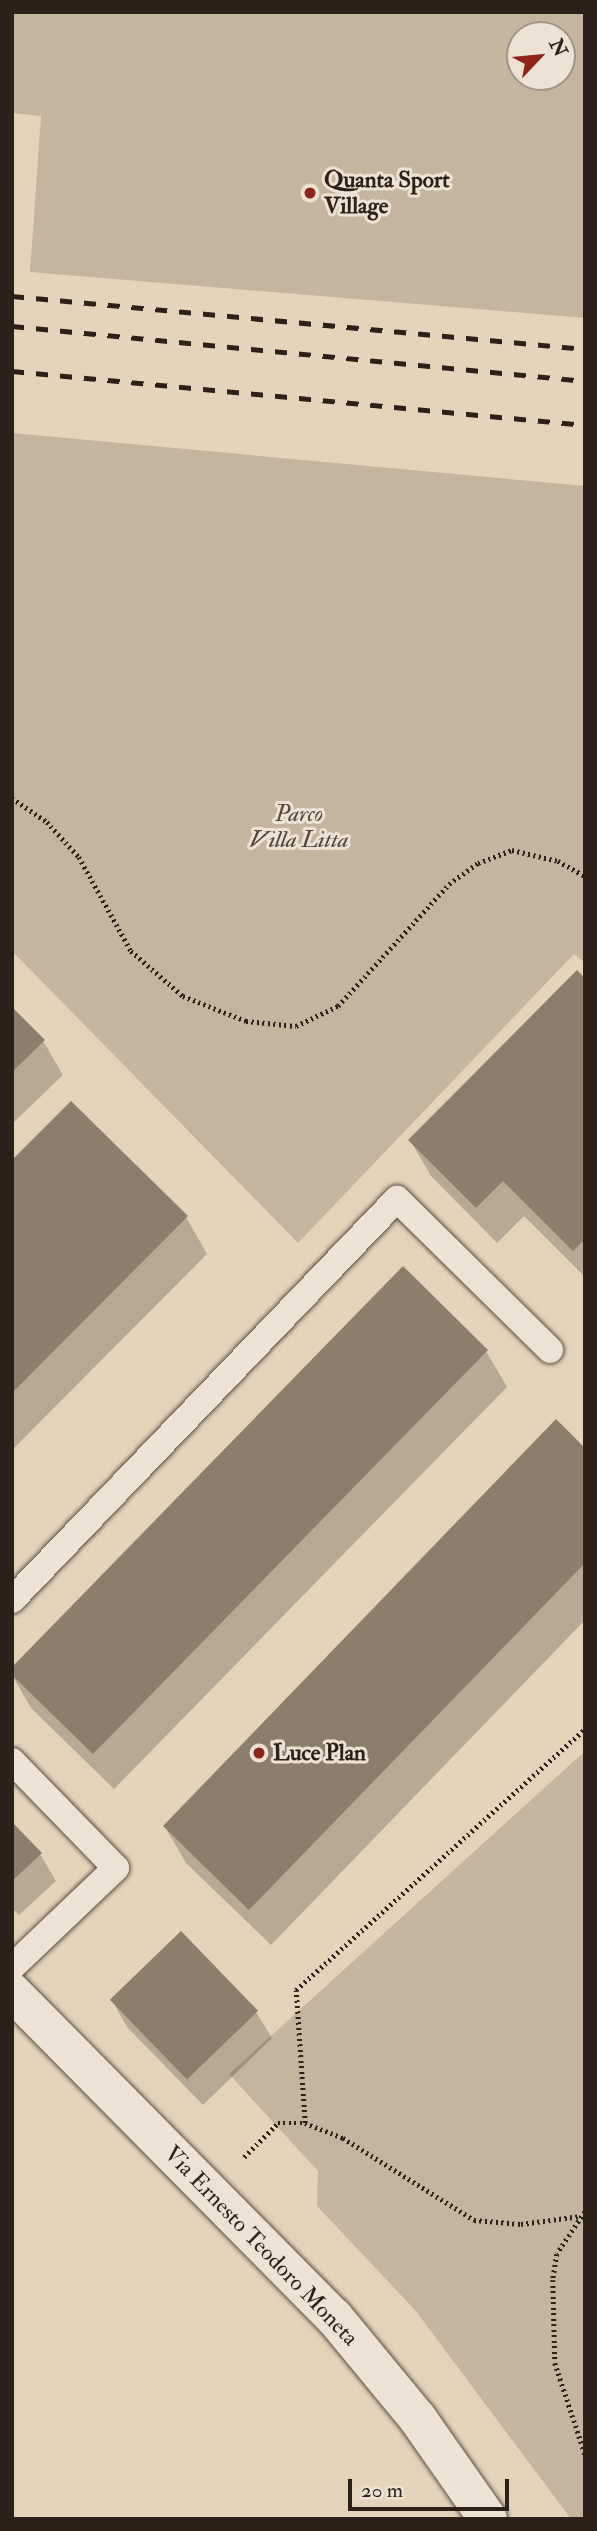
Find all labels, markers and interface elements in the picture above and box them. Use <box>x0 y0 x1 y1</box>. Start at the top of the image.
north arrow <box>506 21 576 91</box>
text: N <box>544 35 573 61</box>
place label: Quanta Sport Village <box>324 166 450 220</box>
marker: Quanta Sport Village <box>302 185 318 201</box>
park label: Parco Villa Litta <box>250 800 348 854</box>
place label: Luce Plan <box>273 1739 366 1767</box>
marker: Luce Plan <box>251 1745 267 1761</box>
street label: Via Ernesto Teodoro Moneta <box>158 2140 364 2352</box>
scale bar <box>352 2464 513 2508</box>
text: 20 m <box>361 2477 403 2504</box>

